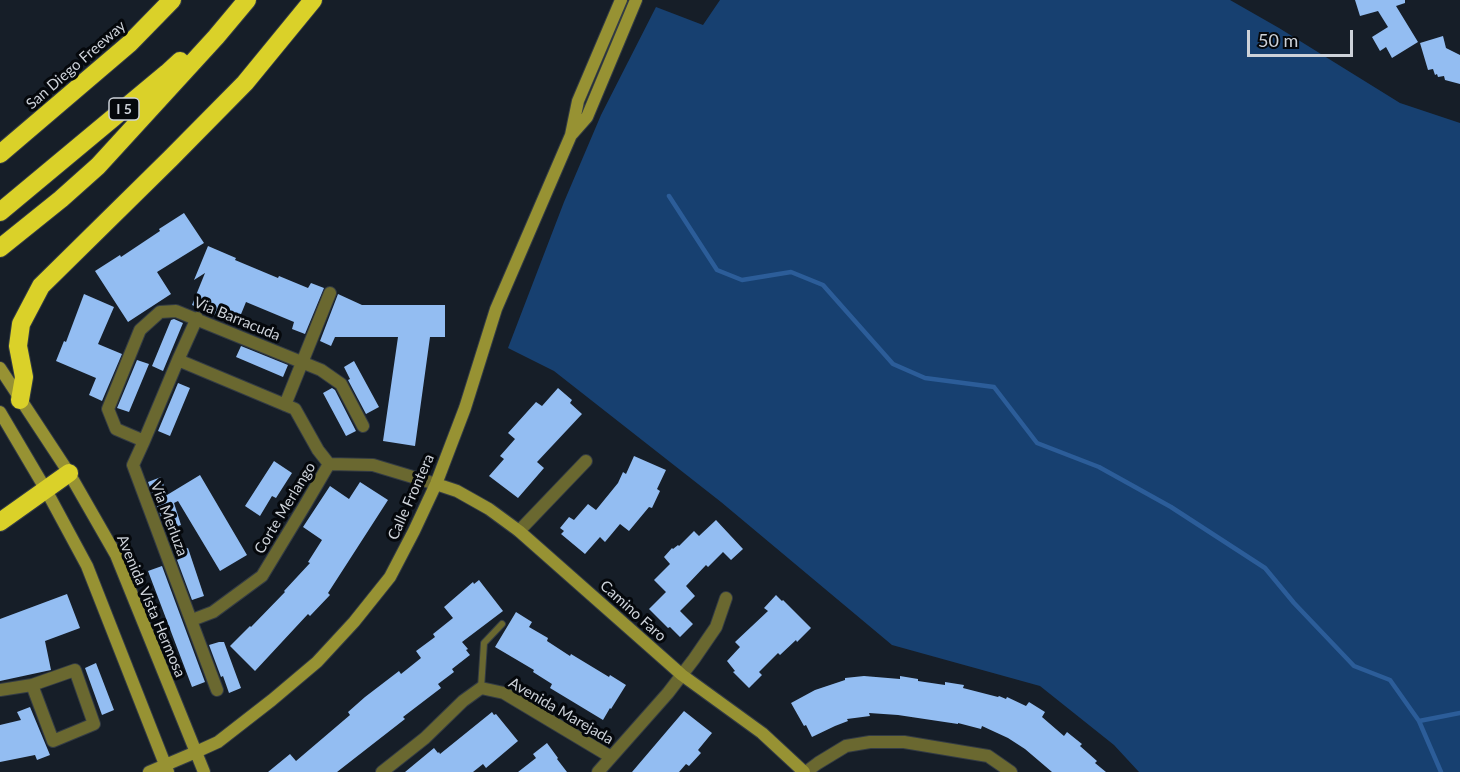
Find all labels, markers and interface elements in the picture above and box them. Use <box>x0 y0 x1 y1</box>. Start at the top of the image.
street label: San Diego Freeway <box>23 17 129 113</box>
scale bar <box>1250 18 1356 56</box>
text: 50 m <box>1258 29 1298 51</box>
road number: I 5 <box>109 98 139 120</box>
street label: Via Barracuda <box>191 293 283 345</box>
street label: Calle Frontera <box>384 451 438 543</box>
street label: Corte Merlango <box>251 459 319 557</box>
street label: Via Merluza <box>147 479 191 559</box>
street label: Avenida Vista Hermosa <box>113 532 189 680</box>
street label: Camino Faro <box>596 577 670 645</box>
street label: Avenida Marejada <box>505 674 617 748</box>

